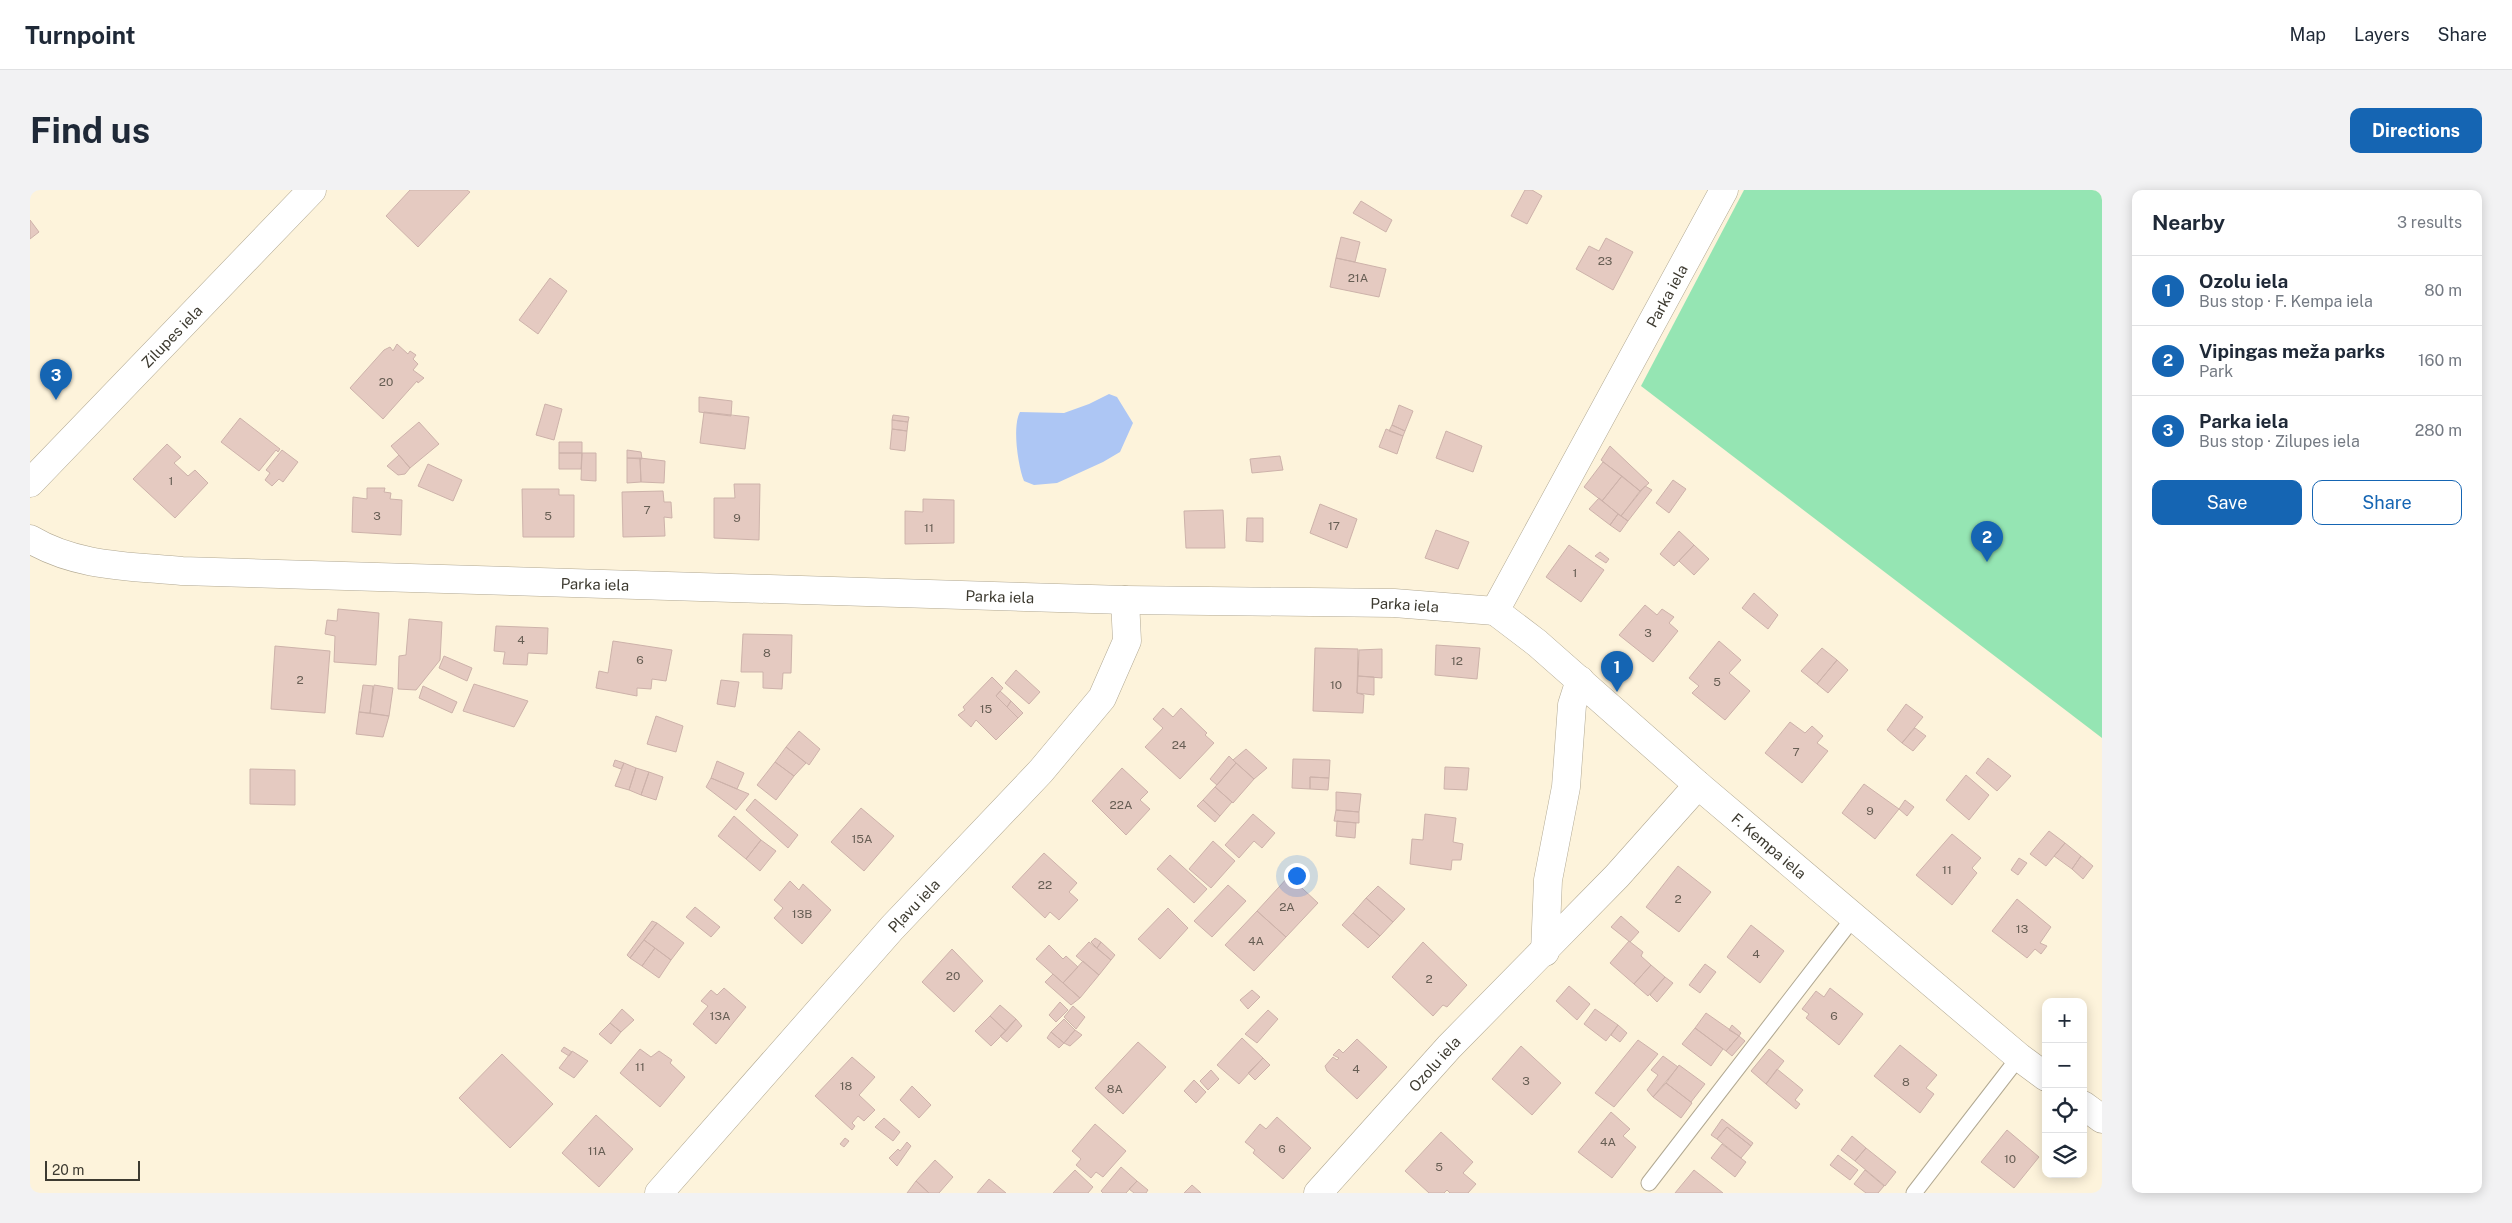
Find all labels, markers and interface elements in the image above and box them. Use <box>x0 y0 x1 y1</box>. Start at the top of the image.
text: Turnpoint <box>25 21 135 49</box>
text: Map <box>2290 24 2326 45</box>
text: Layers <box>2354 24 2410 45</box>
text: Share <box>2438 24 2487 45</box>
button: Directions <box>2350 108 2482 153</box>
text: Find us <box>30 110 150 151</box>
text: Nearby <box>2152 210 2225 235</box>
text: 3 results <box>2397 213 2462 232</box>
house number: 23 <box>1598 254 1612 268</box>
street label: Parka iela <box>1643 261 1690 330</box>
text: Ozolu iela <box>2199 270 2288 292</box>
house number: 21A <box>1348 271 1369 285</box>
text: 1 <box>2165 281 2171 300</box>
text: 80 m <box>2424 281 2462 300</box>
text: Bus stop · F. Kempa iela <box>2199 292 2373 311</box>
street label: Zilupes iela <box>138 301 205 371</box>
text: Vipingas meža parks <box>2199 340 2385 362</box>
text: 2 <box>2163 351 2173 370</box>
text: 160 m <box>2418 351 2462 370</box>
pin: 3 <box>40 359 72 400</box>
text: Park <box>2199 362 2233 381</box>
house number: 20 <box>379 375 393 389</box>
text: Parka iela <box>2199 410 2288 432</box>
text: 3 <box>2163 421 2173 440</box>
text: 280 m <box>2415 421 2462 440</box>
text: Bus stop · Zilupes iela <box>2199 432 2360 451</box>
house number: 1 <box>169 474 173 488</box>
button: Save <box>2152 480 2302 525</box>
button: Share <box>2312 480 2462 525</box>
house number: 7 <box>643 503 651 517</box>
house number: 3 <box>373 509 381 523</box>
house number: 5 <box>544 509 552 523</box>
house number: 9 <box>733 511 741 525</box>
house number: 17 <box>1328 519 1340 533</box>
house number: 11 <box>924 521 934 535</box>
pin: 2 <box>1971 521 2003 562</box>
house number: 1 <box>1573 566 1577 580</box>
street label: Parka iela <box>560 574 630 593</box>
street label: Parka iela <box>965 587 1034 606</box>
street label: Parka iela <box>1370 594 1440 615</box>
house number: 3 <box>1644 626 1652 640</box>
house number: 4 <box>517 633 525 647</box>
house number: 8 <box>763 646 771 660</box>
pin: 1 <box>1601 651 1633 692</box>
house number: 6 <box>636 653 644 667</box>
house number: 12 <box>1451 654 1463 668</box>
house number: 2 <box>296 673 304 687</box>
house number: 5 <box>1713 675 1721 689</box>
house number: 10 <box>1330 678 1342 692</box>
house number: 15 <box>980 702 993 716</box>
house number: 24 <box>1172 738 1187 752</box>
house number: 7 <box>1792 745 1800 759</box>
house number: 22A <box>1110 798 1133 812</box>
house number: 9 <box>1866 804 1874 818</box>
street label: F. Kempa iela <box>1729 809 1810 882</box>
house number: 15A <box>851 832 873 846</box>
your location <box>1284 863 1310 889</box>
house number: 11 <box>1942 863 1952 877</box>
street label: Pļavu iela <box>884 875 943 936</box>
house number: 22 <box>1038 878 1052 892</box>
house number: 2 <box>1674 892 1682 906</box>
house number: 2A <box>1279 900 1295 914</box>
house number: 13B <box>792 907 812 921</box>
house number: 13 <box>2016 922 2028 936</box>
house number: 4A <box>1248 934 1265 948</box>
house number: 4 <box>1752 947 1760 961</box>
house number: 20 <box>946 969 960 983</box>
house number: 2 <box>1425 972 1433 986</box>
map controls <box>2042 998 2087 1178</box>
button: + <box>2042 998 2087 1043</box>
house number: 13A <box>710 1009 731 1023</box>
house number: 6 <box>1830 1009 1838 1023</box>
street label: Ozolu iela <box>1405 1032 1463 1095</box>
button: − <box>2042 1043 2087 1088</box>
house number: 11 <box>635 1060 645 1074</box>
house number: 4 <box>1352 1062 1360 1076</box>
house number: 3 <box>1522 1074 1530 1088</box>
house number: 8 <box>1902 1075 1910 1089</box>
house number: 18 <box>840 1079 853 1093</box>
house number: 8A <box>1107 1082 1124 1096</box>
button: locate <box>2042 1088 2087 1133</box>
button: layers <box>2042 1133 2087 1178</box>
house number: 4A <box>1600 1135 1617 1149</box>
house number: 6 <box>1278 1142 1286 1156</box>
house number: 11A <box>588 1144 607 1158</box>
house number: 10 <box>2004 1152 2016 1166</box>
scale bar <box>45 1158 140 1181</box>
house number: 5 <box>1435 1160 1443 1174</box>
text: 20 m <box>52 1162 84 1178</box>

